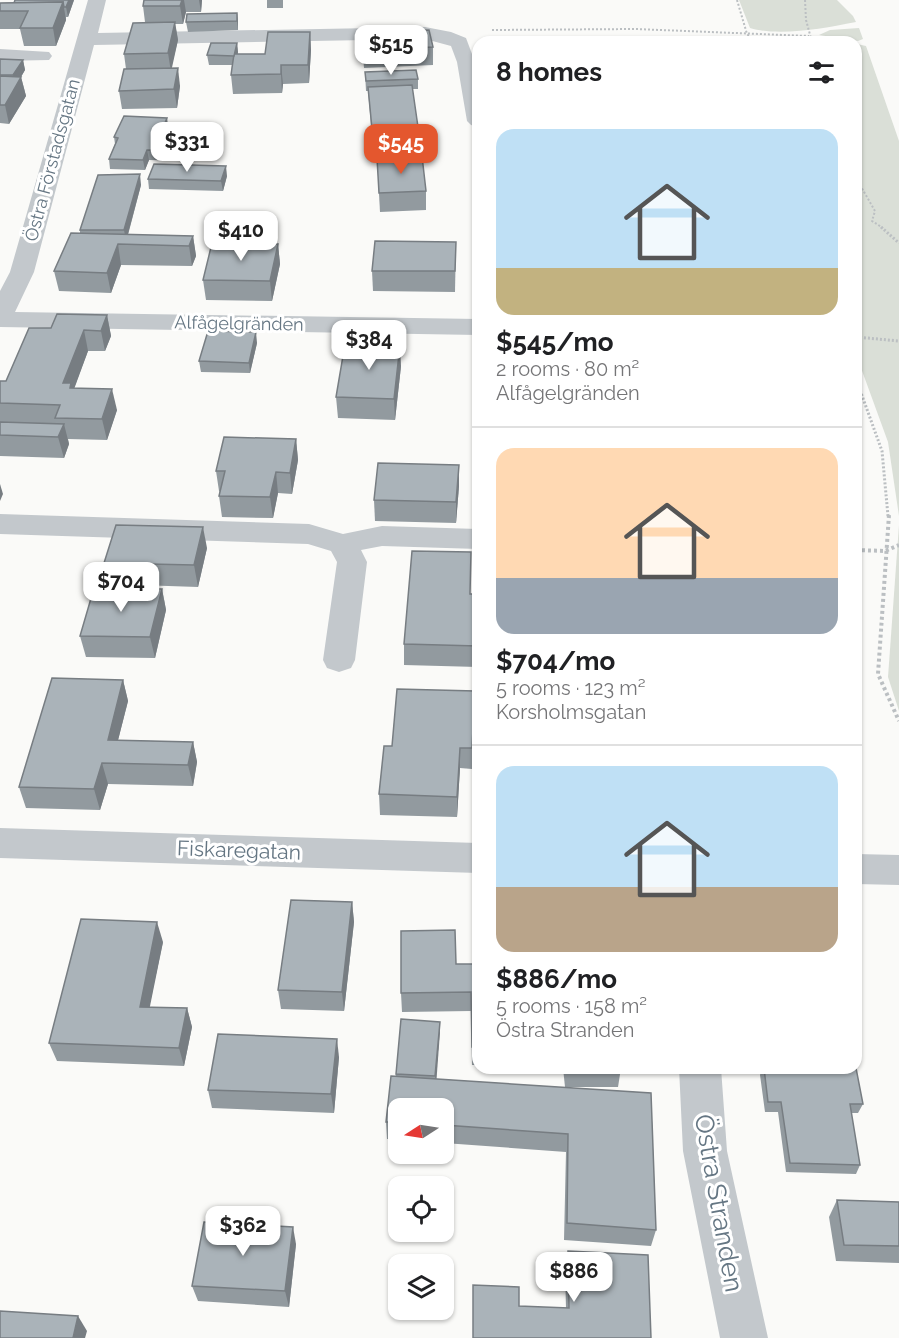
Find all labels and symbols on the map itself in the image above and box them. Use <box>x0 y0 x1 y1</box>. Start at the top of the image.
pin: $515 <box>355 25 427 76</box>
street label: Östra Förstadsgatan <box>20 76 84 244</box>
pin: $331 <box>151 122 223 173</box>
pin: $545 <box>365 124 437 175</box>
pin: $410 <box>205 211 277 262</box>
street label: Alfågelgränden <box>174 311 304 335</box>
pin: $384 <box>333 320 405 371</box>
pin: $704 <box>85 562 157 613</box>
street label: Fiskaregatan <box>177 835 301 865</box>
north arrow <box>388 1098 454 1164</box>
street label: Östra Stranden <box>689 1112 750 1294</box>
pin: $362 <box>207 1206 279 1257</box>
pin: $886 <box>538 1252 610 1303</box>

